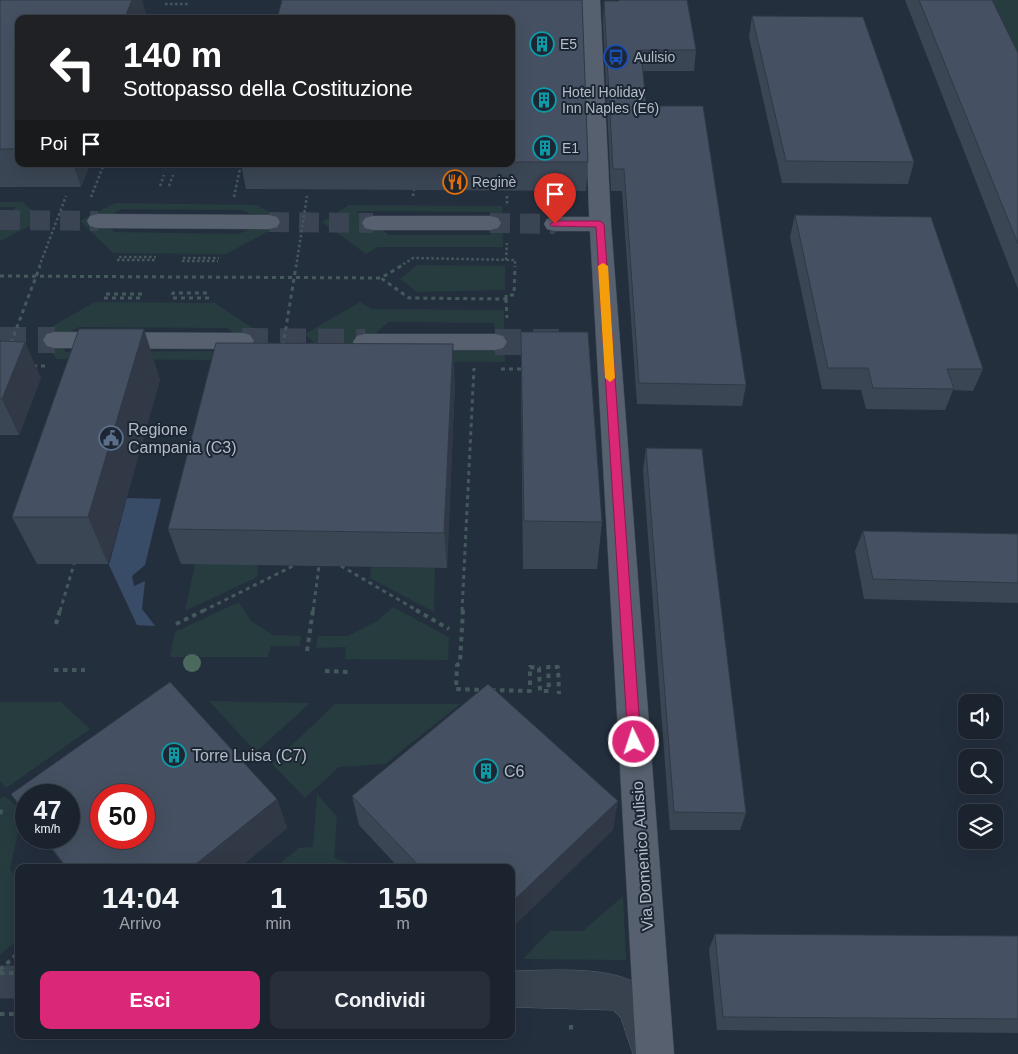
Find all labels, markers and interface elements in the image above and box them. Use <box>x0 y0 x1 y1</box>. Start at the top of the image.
building icon: E5 <box>529 31 555 57</box>
icon: left <box>40 35 105 100</box>
text: 140 m <box>123 35 222 74</box>
place label: E5 <box>560 36 577 52</box>
bus stop icon: Aulisio <box>603 44 629 70</box>
place label: Aulisio <box>634 49 675 65</box>
text: Sottopasso della Costituzione <box>123 76 413 101</box>
place label: Hotel Holiday Inn Naples (E6) <box>562 84 659 116</box>
building icon: Hotel Holiday Inn Naples (E6) <box>531 87 557 113</box>
icon: arrive <box>77 130 105 158</box>
text: Poi <box>40 133 67 154</box>
building icon: E1 <box>532 135 558 161</box>
place label: E1 <box>562 140 579 156</box>
restaurant icon: Reginè <box>442 169 468 195</box>
pin <box>534 173 576 224</box>
place label: Reginè <box>472 174 517 190</box>
icon: arrive <box>541 180 569 208</box>
place label: Regione Campania (C3) <box>128 421 236 456</box>
public building icon: Regione Campania (C3) <box>98 425 124 451</box>
map controls <box>958 694 1003 849</box>
button: sound <box>958 694 1003 739</box>
position arrow <box>607 715 659 767</box>
building icon: Torre Luisa (C7) <box>161 742 187 768</box>
place label: Torre Luisa (C7) <box>192 747 307 764</box>
button: search <box>958 749 1003 794</box>
building icon: C6 <box>473 758 499 784</box>
place label: C6 <box>504 763 525 780</box>
street label: Via Domenico Aulisio <box>629 780 656 931</box>
speed limit sign: 50 <box>90 784 155 849</box>
text: 47 <box>34 796 61 824</box>
button: layers <box>958 804 1003 849</box>
text: km/h <box>34 822 61 836</box>
text: 14:04 <box>102 881 179 914</box>
text: 1 <box>270 881 287 914</box>
text: 150 <box>378 881 428 914</box>
text: Arrivo <box>119 915 161 932</box>
text: min <box>265 915 291 932</box>
text: m <box>396 915 410 932</box>
button: Esci <box>40 971 260 1029</box>
button: Condividi <box>270 971 490 1029</box>

